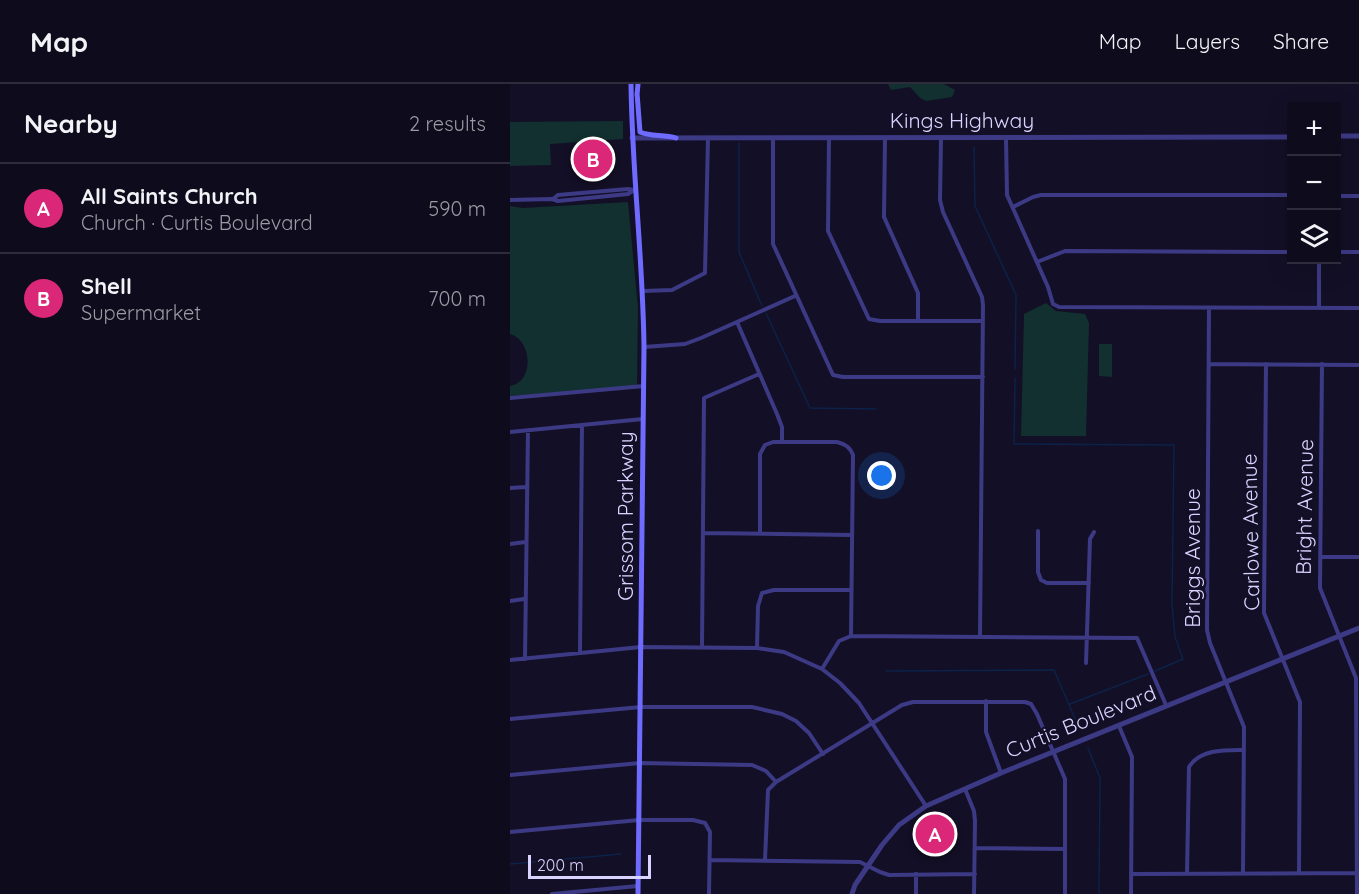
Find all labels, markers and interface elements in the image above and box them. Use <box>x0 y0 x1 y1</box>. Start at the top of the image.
text: Map <box>30 24 88 59</box>
text: Map <box>1099 28 1142 54</box>
text: Layers <box>1175 28 1240 54</box>
text: Share <box>1273 28 1329 54</box>
map controls <box>1287 102 1341 264</box>
button: + <box>1287 102 1341 156</box>
text: Nearby <box>24 107 118 140</box>
street label: Kings Highway <box>890 107 1034 133</box>
text: 2 results <box>409 111 486 136</box>
pin: B <box>574 136 613 182</box>
button: − <box>1287 156 1341 210</box>
text: All Saints Church <box>81 182 258 210</box>
text: A <box>37 196 50 221</box>
text: 590 m <box>428 196 486 221</box>
text: Church · Curtis Boulevard <box>81 210 313 235</box>
button: layers <box>1287 210 1341 264</box>
text: Shell <box>81 272 132 300</box>
text: B <box>37 286 50 311</box>
text: 700 m <box>428 286 486 311</box>
text: Supermarket <box>81 300 201 325</box>
street label: Grissom Parkway <box>612 431 638 601</box>
street label: Bright Avenue <box>1290 439 1318 575</box>
street label: Carlowe Avenue <box>1236 453 1264 611</box>
your location <box>867 461 896 490</box>
street label: Briggs Avenue <box>1179 488 1205 628</box>
street label: Curtis Boulevard <box>1002 679 1160 763</box>
pin: A <box>916 812 954 856</box>
scale bar <box>528 852 651 880</box>
text: 200 m <box>537 855 584 875</box>

